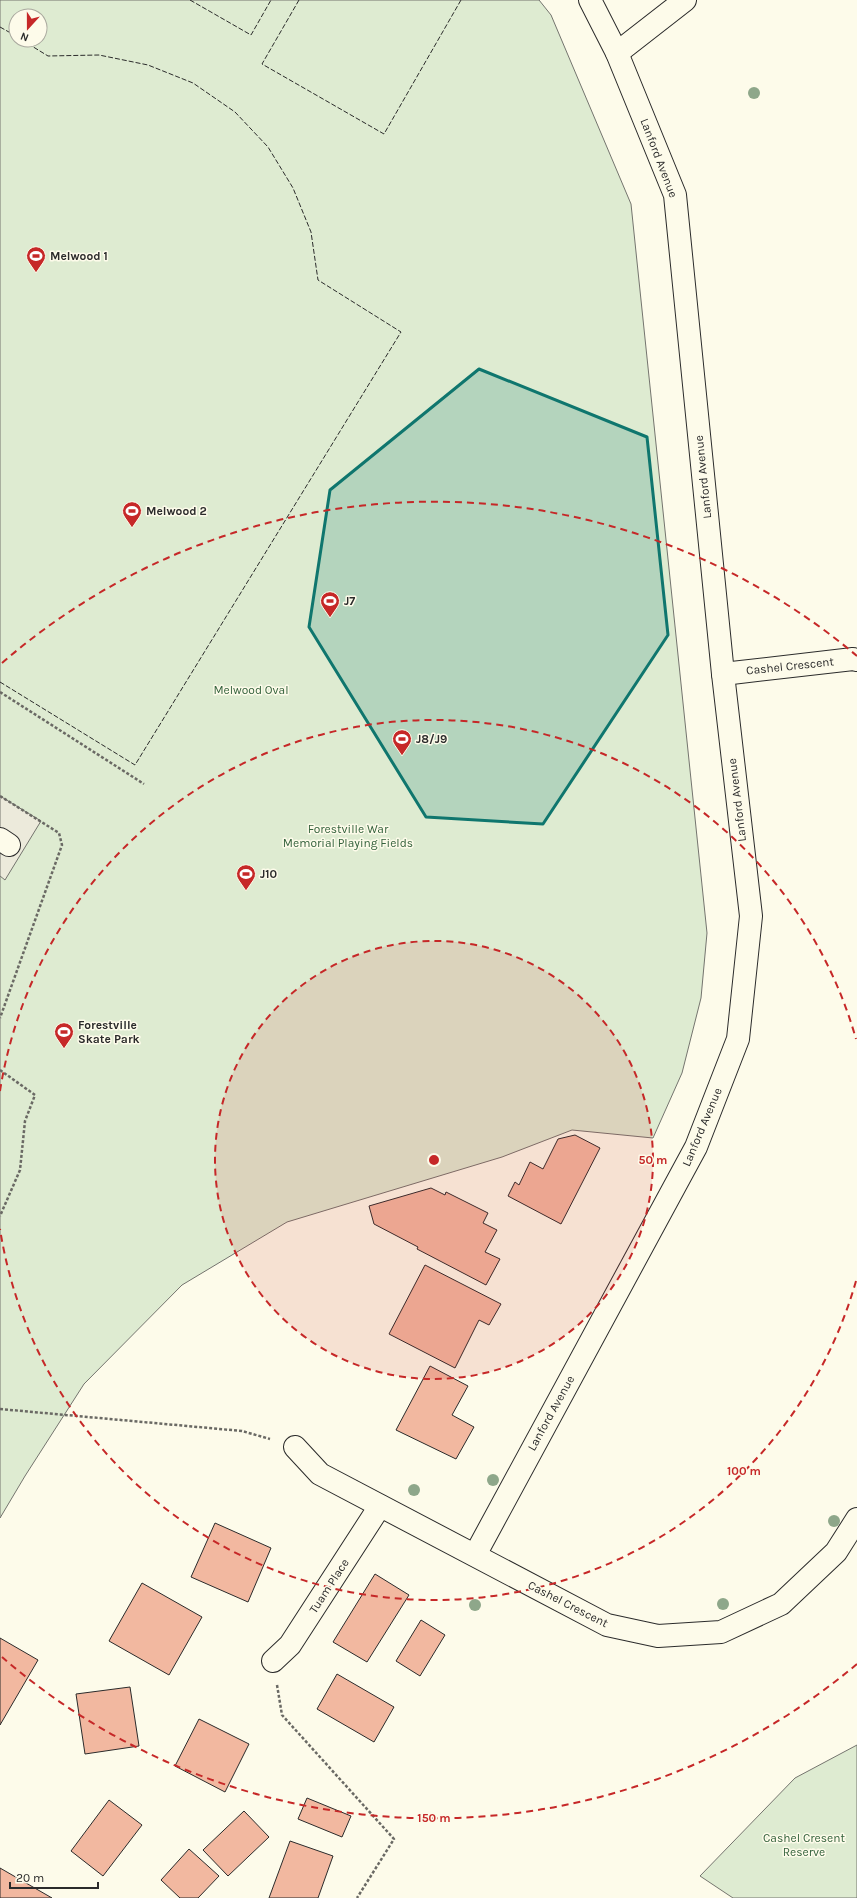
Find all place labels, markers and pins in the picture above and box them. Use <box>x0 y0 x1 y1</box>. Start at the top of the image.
sports icon: Melwood 1 <box>25 245 47 273</box>
place label: Melwood 1 <box>50 249 108 263</box>
sports icon: Melwood 2 <box>121 500 143 528</box>
place label: Melwood 2 <box>146 504 207 518</box>
sports icon: J7 <box>319 590 341 618</box>
place label: J7 <box>344 594 355 608</box>
sports icon: J8/J9 <box>391 728 413 756</box>
place label: J8/J9 <box>416 732 447 746</box>
sports icon: J10 <box>235 863 257 891</box>
place label: J10 <box>260 867 278 881</box>
place label: Forestville Skate Park <box>78 1018 140 1046</box>
sports icon: Forestville Skate Park <box>53 1021 75 1049</box>
centre of rings <box>427 1153 441 1167</box>

